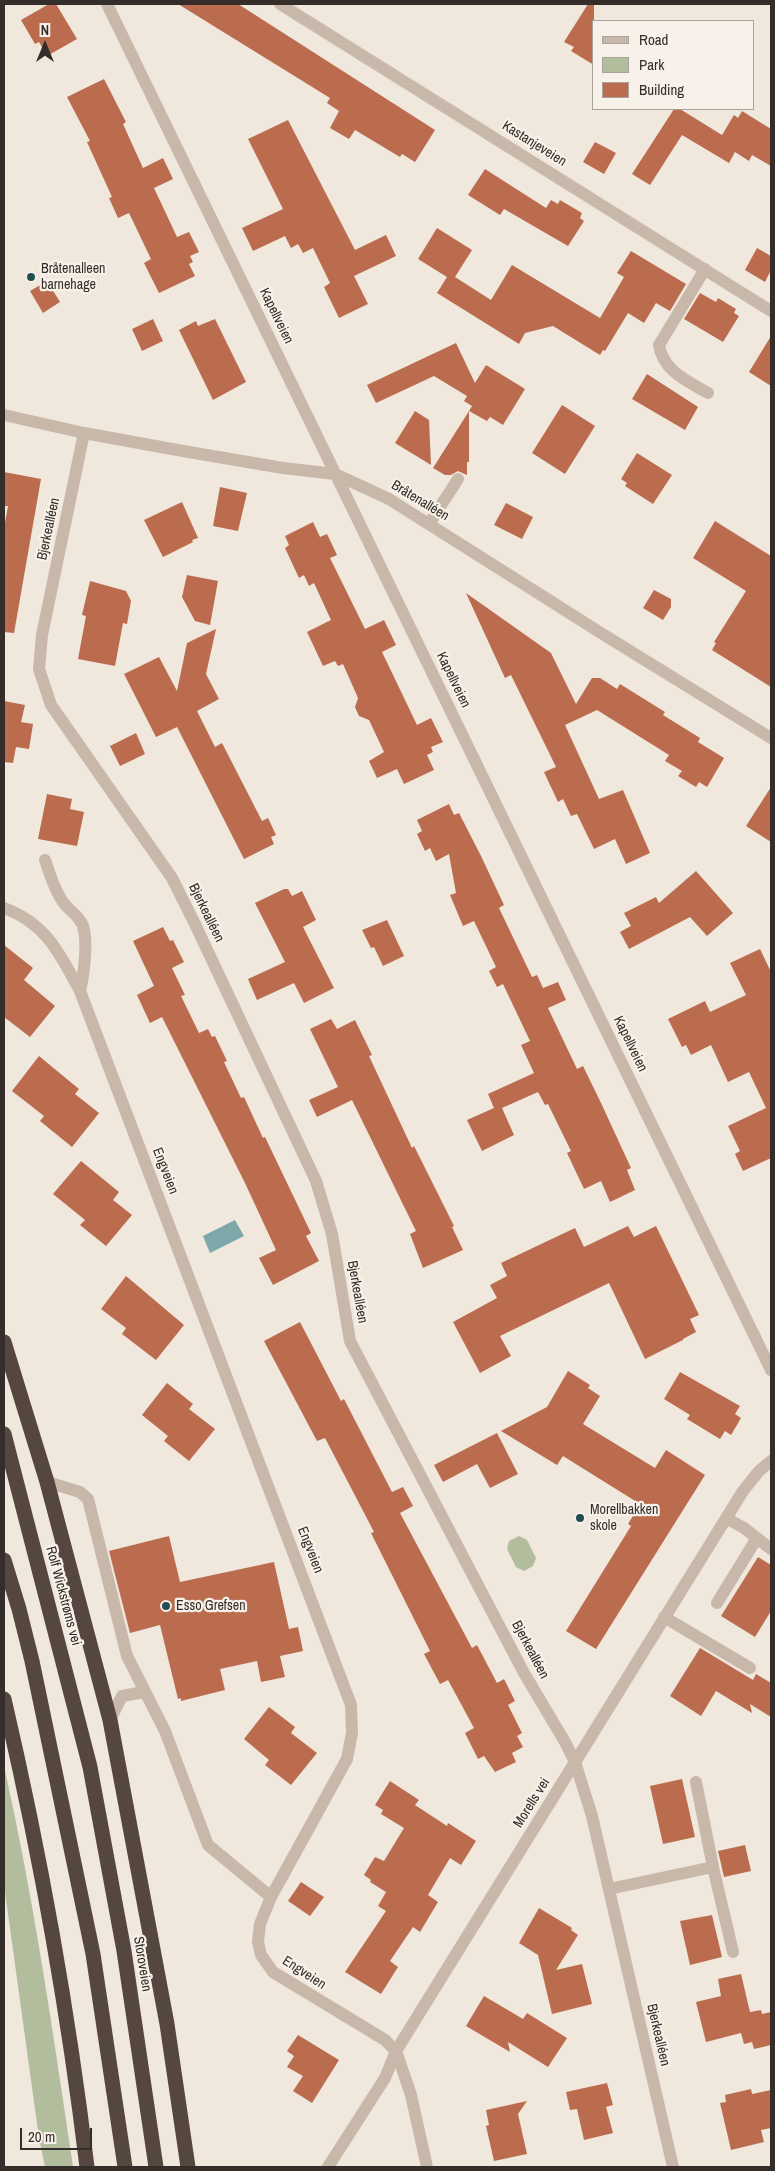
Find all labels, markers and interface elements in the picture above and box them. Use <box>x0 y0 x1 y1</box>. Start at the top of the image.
north arrow <box>20 20 70 70</box>
legend <box>592 20 755 110</box>
text: N <box>41 21 49 39</box>
text: Road <box>639 29 668 50</box>
text: Park <box>639 54 664 75</box>
text: Building <box>639 79 684 100</box>
street label: Kastanjeveien <box>499 118 569 170</box>
place label: Bråtenalleen barnehage <box>41 261 105 294</box>
marker: Bråtenalleen barnehage <box>25 271 37 283</box>
street label: Kapellveien <box>255 285 297 347</box>
street label: Bråtenalléen <box>388 477 452 525</box>
street label: Bjerkealléen <box>34 496 64 562</box>
street label: Kapellveien <box>432 649 474 711</box>
street label: Bjerkealléen <box>185 881 227 945</box>
street label: Kapellveien <box>609 1013 651 1075</box>
street label: Engveien <box>148 1145 182 1197</box>
street label: Bjerkealléen <box>343 1259 371 1325</box>
place label: Morellbakken skole <box>590 1502 658 1534</box>
marker: Morellbakken skole <box>574 1512 586 1524</box>
street label: Engveien <box>293 1524 327 1576</box>
street label: Rolf Wickstrøms vei <box>42 1545 84 1647</box>
place label: Esso Grefsen <box>176 1598 246 1614</box>
marker: Esso Grefsen <box>160 1600 172 1612</box>
street label: Bjerkealléen <box>508 1618 552 1682</box>
street label: Morells vei <box>510 1775 554 1831</box>
street label: Storoveien <box>129 1935 155 1993</box>
street label: Engveien <box>279 1953 329 1993</box>
street label: Bjerkealléen <box>643 2002 673 2068</box>
scale bar <box>22 2118 95 2150</box>
text: 20 m <box>28 2126 55 2147</box>

